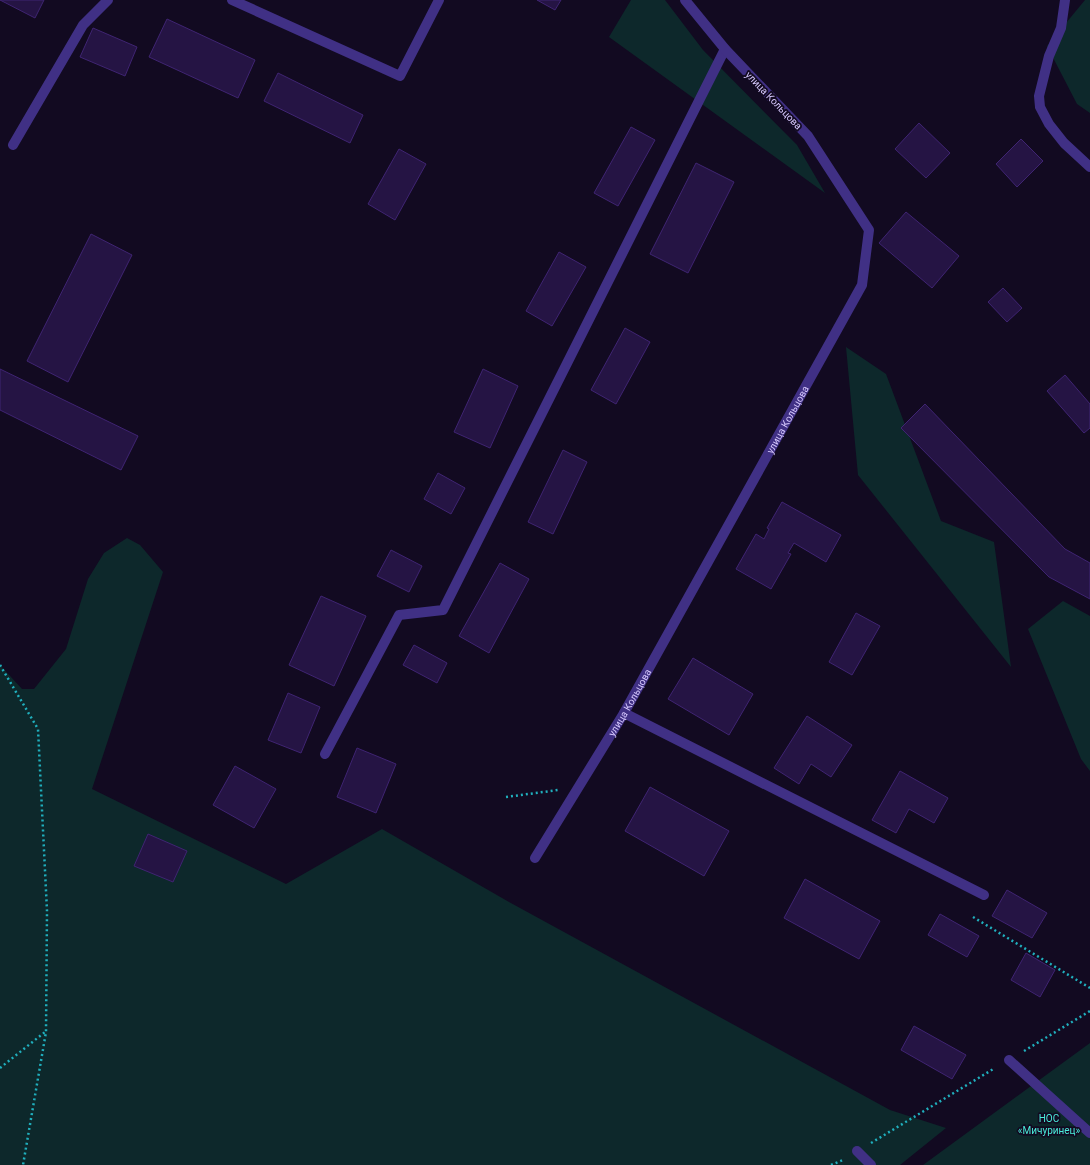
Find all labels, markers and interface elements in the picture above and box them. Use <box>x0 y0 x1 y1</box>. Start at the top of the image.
street label: улица Кольцова <box>743 69 804 131</box>
street label: улица Кольцова <box>764 384 811 456</box>
street label: улица Кольцова <box>606 667 653 738</box>
park label: НОС «Мичуринец» <box>1018 1113 1081 1136</box>

